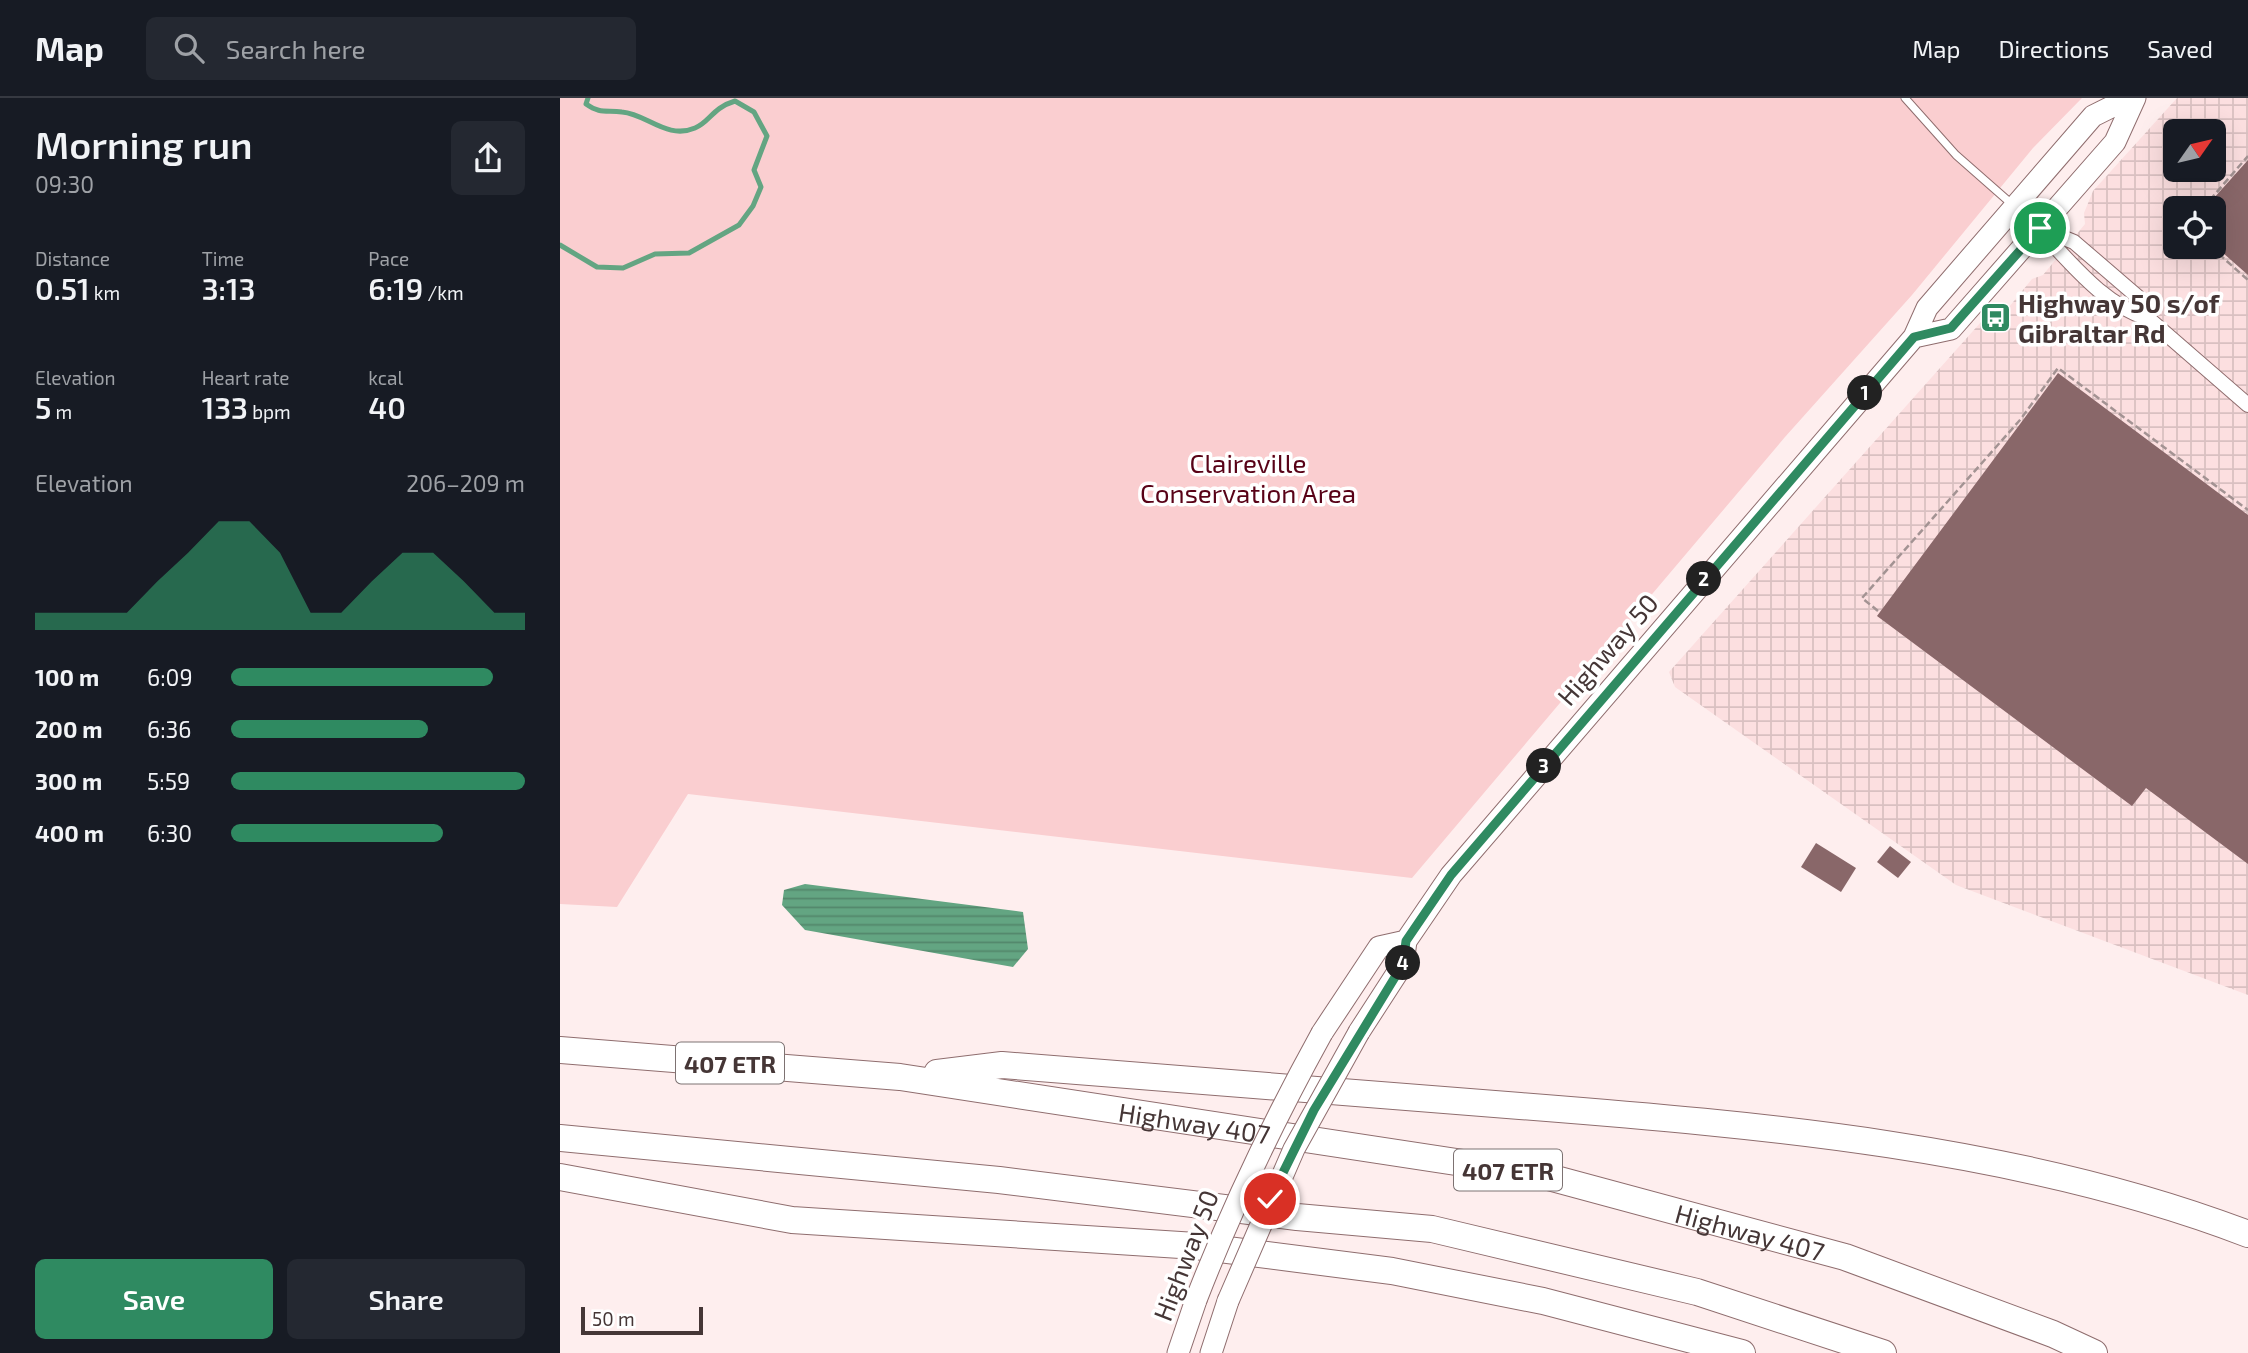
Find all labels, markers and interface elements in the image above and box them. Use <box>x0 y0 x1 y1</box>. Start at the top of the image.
search box <box>146 17 636 80</box>
text: Map <box>35 28 104 68</box>
icon: search <box>170 29 208 67</box>
text: Search here <box>226 33 365 64</box>
text: Map <box>1912 34 1960 63</box>
text: Directions <box>1998 34 2109 63</box>
text: Saved <box>2147 34 2213 63</box>
north arrow <box>2163 119 2226 182</box>
map controls <box>2163 119 2226 259</box>
text: Morning run <box>35 121 253 167</box>
button: share <box>451 121 525 195</box>
text: 09:30 <box>35 170 94 198</box>
button: locate <box>2163 196 2226 259</box>
pin <box>2010 198 2070 258</box>
icon: arrive <box>2021 209 2059 247</box>
text: Distance <box>35 247 110 270</box>
text: Time <box>202 247 244 270</box>
text: Pace <box>368 247 409 270</box>
text: 0.51 <box>35 270 90 306</box>
text: 3:13 <box>202 270 255 306</box>
text: 6:19 <box>368 270 423 306</box>
text: km <box>90 281 120 304</box>
text: /km <box>423 281 464 304</box>
place label: Highway 50 s/of Gibraltar Rd <box>2018 287 2221 348</box>
bus stop icon: Highway 50 s/of Gibraltar Rd <box>1978 300 2012 334</box>
text: Elevation <box>35 366 116 389</box>
text: Heart rate <box>202 366 290 389</box>
text: kcal <box>368 366 403 389</box>
pin: 1 <box>1848 376 1882 410</box>
text: 1 <box>1860 381 1869 404</box>
text: 5 <box>35 389 51 425</box>
text: 133 <box>202 389 248 425</box>
text: 40 <box>368 389 406 425</box>
text: m <box>51 400 72 423</box>
text: bpm <box>248 400 291 423</box>
park label: Claireville Conservation Area <box>1140 447 1356 508</box>
text: Elevation <box>35 469 133 497</box>
text: 206–209 m <box>406 469 525 497</box>
pin: 2 <box>1686 561 1722 596</box>
text: 2 <box>1698 567 1709 590</box>
street label: Highway 50 <box>1550 587 1664 711</box>
text: 100 m <box>35 663 99 691</box>
text: 6:09 <box>147 663 193 691</box>
text: 200 m <box>35 715 103 743</box>
text: 6:36 <box>147 715 192 743</box>
pin: 3 <box>1527 748 1562 784</box>
text: 3 <box>1538 754 1549 777</box>
text: 300 m <box>35 767 102 795</box>
text: 5:59 <box>147 767 190 795</box>
text: 400 m <box>35 819 104 847</box>
text: 6:30 <box>147 819 192 847</box>
pin: 4 <box>1386 946 1420 980</box>
text: 4 <box>1396 951 1409 974</box>
road number: 407 ETR <box>676 1043 784 1084</box>
street label: Highway 407 <box>1116 1095 1273 1149</box>
road number: 407 ETR <box>1454 1150 1562 1190</box>
pin <box>1240 1169 1300 1229</box>
icon: check <box>1251 1180 1289 1218</box>
street label: Highway 50 <box>1146 1185 1224 1325</box>
street label: Highway 407 <box>1672 1196 1828 1266</box>
button: Save <box>35 1259 273 1339</box>
button: Share <box>287 1259 525 1339</box>
scale bar <box>581 1304 704 1336</box>
text: 50 m <box>592 1307 635 1330</box>

